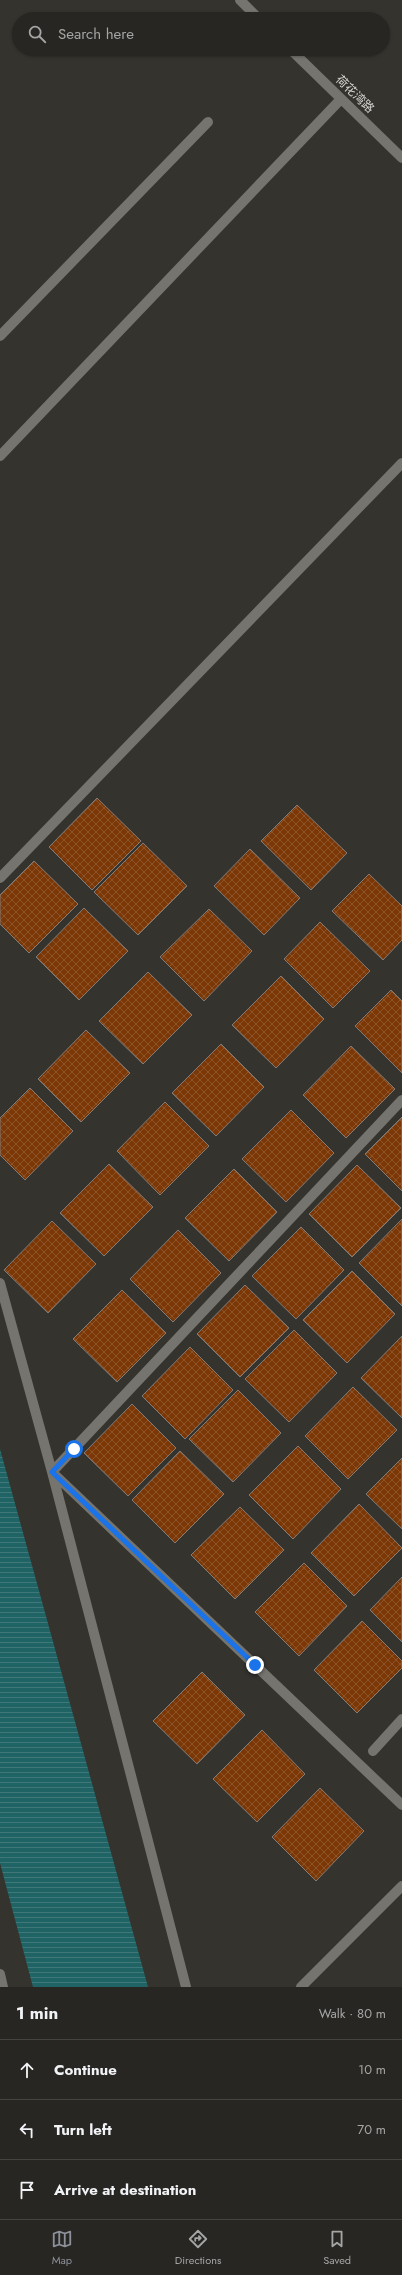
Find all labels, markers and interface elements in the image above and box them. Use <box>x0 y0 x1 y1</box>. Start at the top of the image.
search box <box>12 12 390 56</box>
icon: search <box>26 23 48 45</box>
text: Search here <box>58 23 134 45</box>
street label: 荷花湾路 <box>331 71 379 117</box>
route start <box>65 1440 83 1458</box>
route end <box>246 1656 264 1674</box>
text: 1 min <box>16 2001 58 2025</box>
text: Walk · 80 m <box>319 2004 386 2023</box>
icon: ahead <box>16 2059 38 2081</box>
text: Continue <box>54 2059 117 2081</box>
text: 10 m <box>358 2060 386 2079</box>
icon: left <box>16 2119 38 2141</box>
text: Turn left <box>54 2119 112 2141</box>
text: 70 m <box>357 2120 386 2139</box>
icon: arrive <box>16 2179 38 2201</box>
text: Arrive at destination <box>54 2179 196 2201</box>
tab: Map <box>51 2228 73 2268</box>
tab: Directions <box>175 2228 221 2268</box>
tab: Saved <box>323 2228 351 2268</box>

